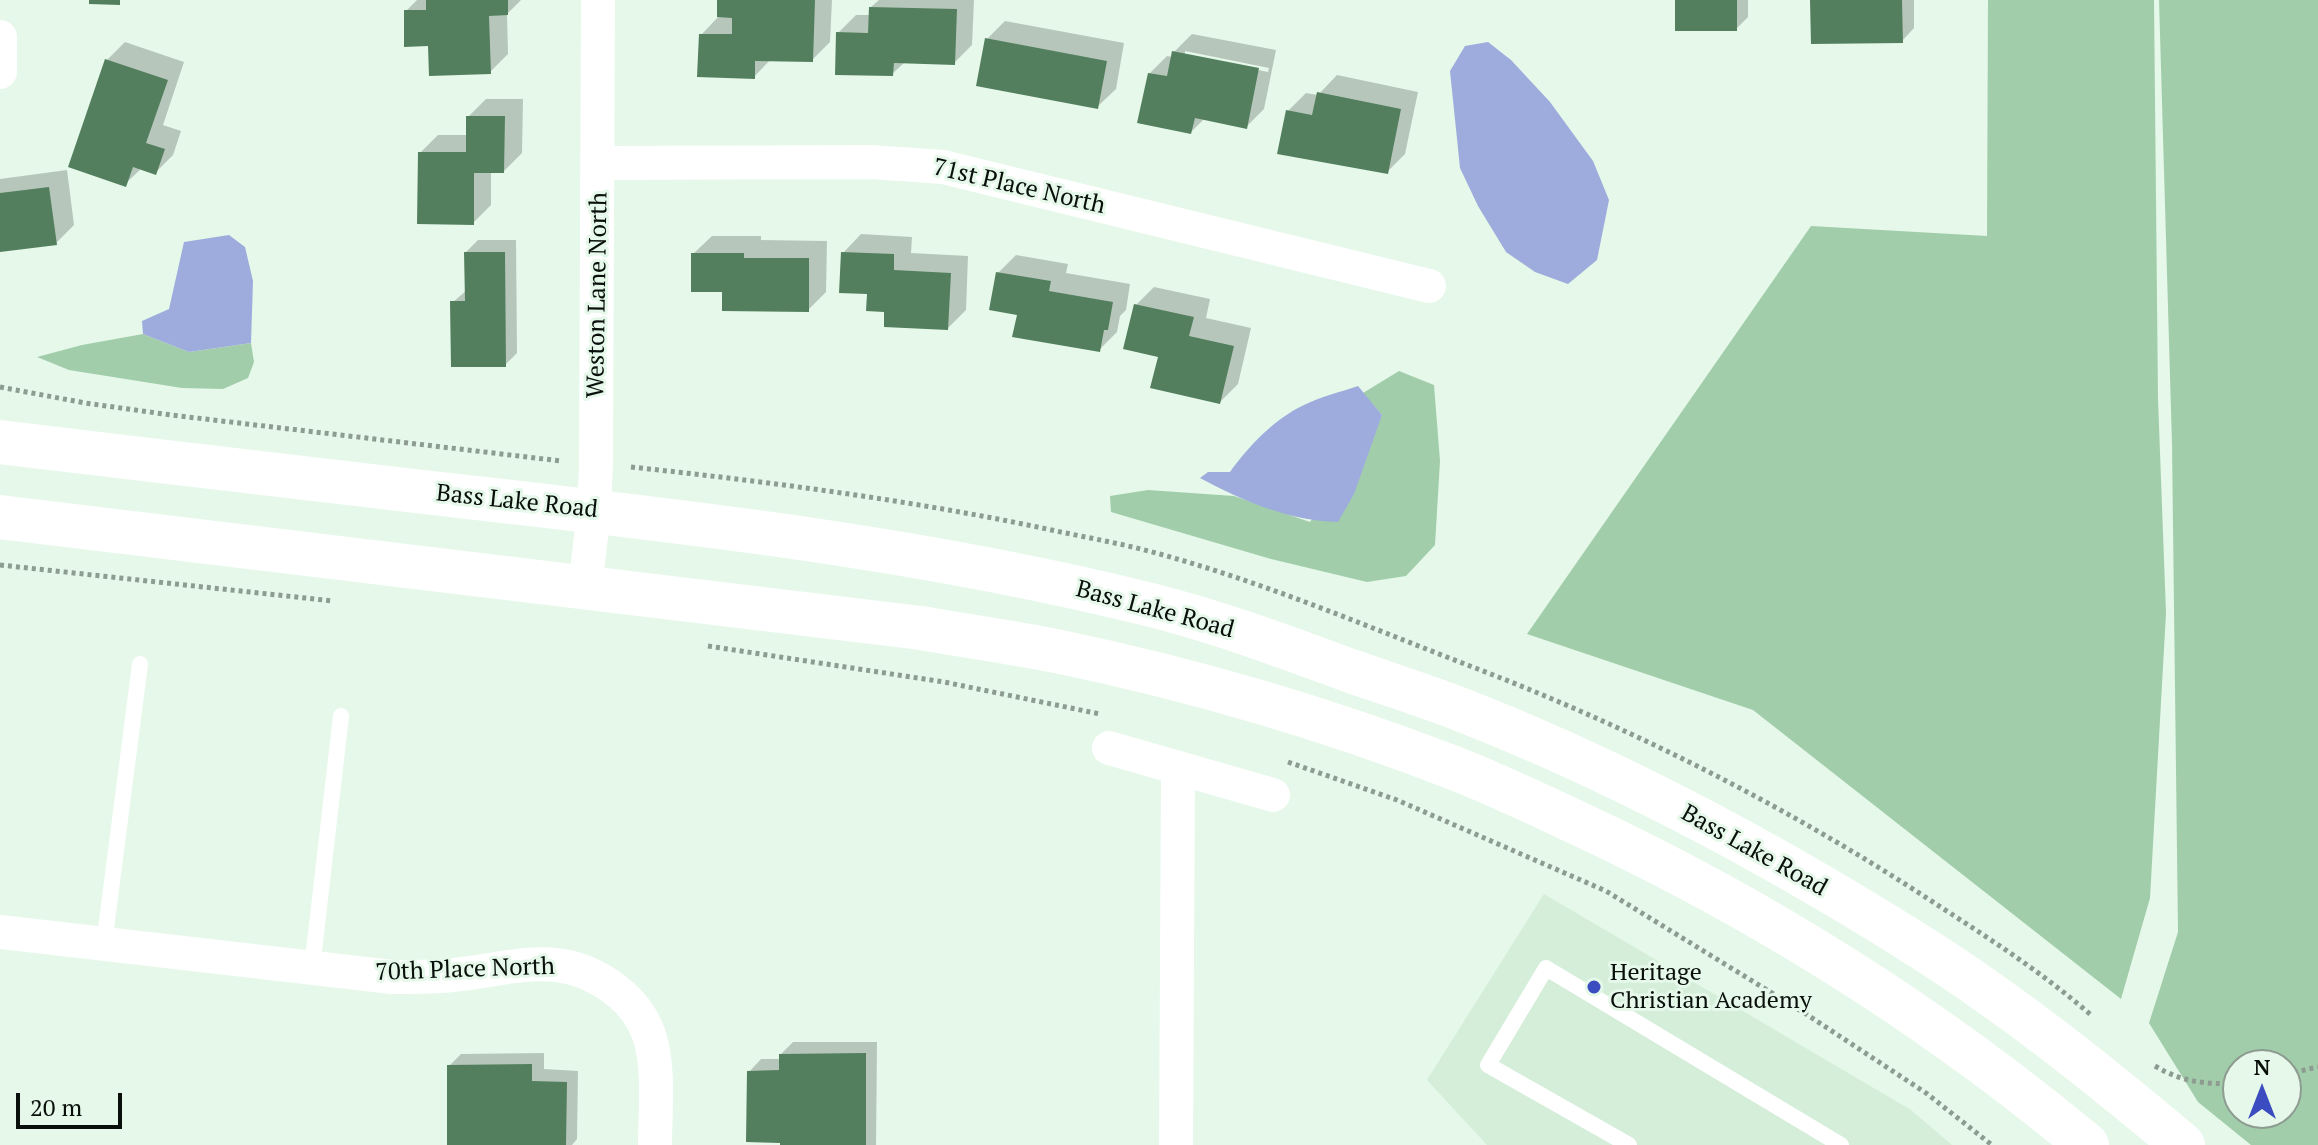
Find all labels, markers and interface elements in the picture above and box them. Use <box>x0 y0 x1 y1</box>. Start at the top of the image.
street label: 71st Place North <box>930 153 1108 221</box>
street label: Weston Lane North <box>582 192 614 398</box>
street label: Bass Lake Road <box>435 479 599 525</box>
street label: Bass Lake Road <box>1073 575 1237 645</box>
street label: Bass Lake Road <box>1676 799 1832 903</box>
street label: 70th Place North <box>375 952 555 988</box>
place label: Heritage Christian Academy <box>1610 959 1812 1015</box>
marker: Heritage Christian Academy <box>1585 978 1603 996</box>
north arrow <box>2222 1049 2302 1129</box>
text: N <box>2254 1052 2270 1081</box>
scale bar <box>20 1077 126 1127</box>
text: 20 m <box>30 1091 82 1123</box>

